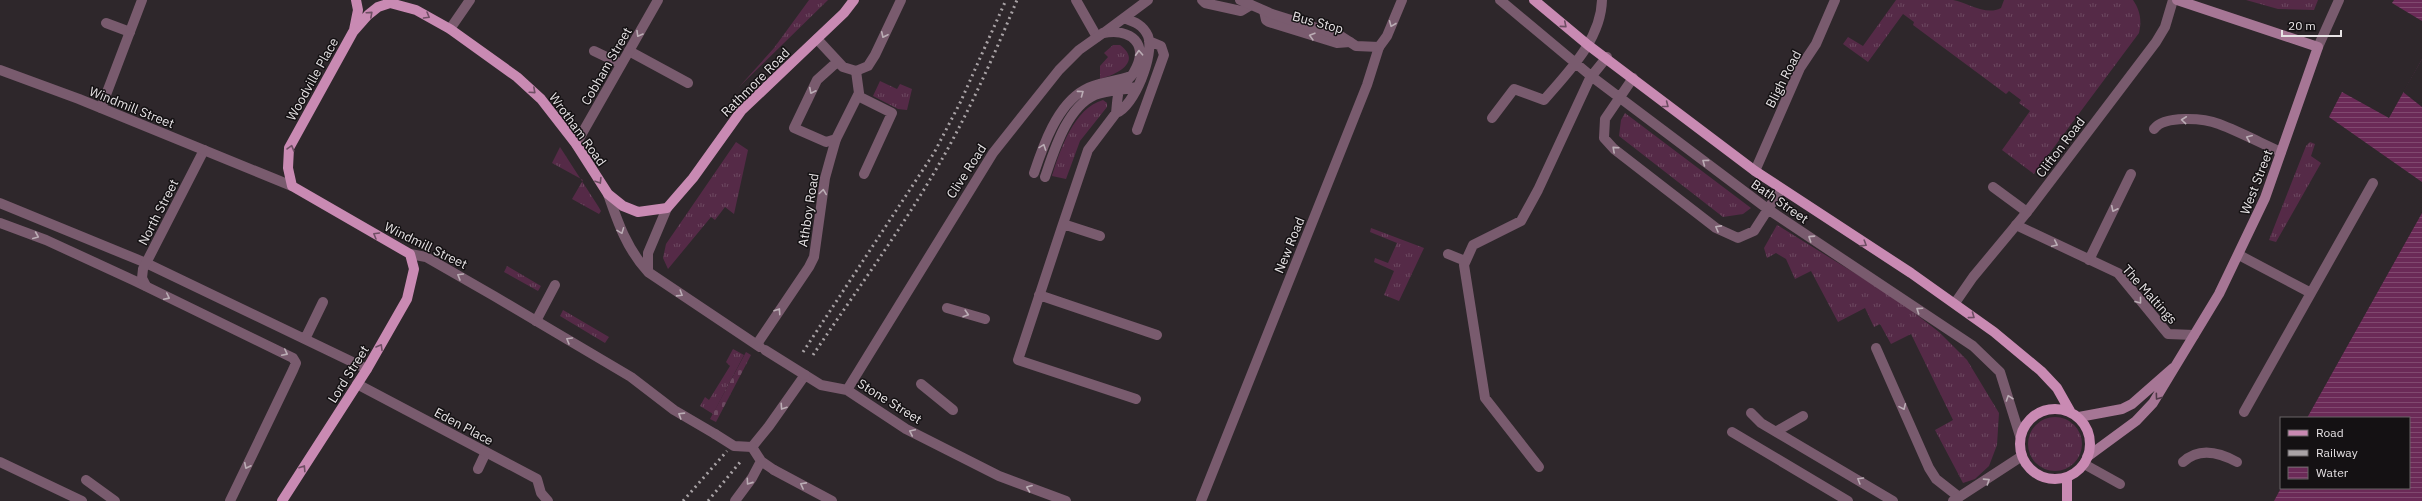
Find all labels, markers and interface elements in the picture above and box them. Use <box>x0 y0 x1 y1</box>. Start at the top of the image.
street label: Bus Stop <box>1290 8 1345 37</box>
one-way arrow <box>423 11 430 18</box>
one-way arrow <box>365 12 372 19</box>
scale bar <box>2282 12 2341 38</box>
text: 20 m <box>2288 18 2316 33</box>
one-way arrow <box>1389 20 1397 28</box>
one-way arrow <box>1559 20 1566 27</box>
street label: Cobham Street <box>577 24 636 108</box>
one-way arrow <box>636 30 643 37</box>
one-way arrow <box>881 31 889 39</box>
one-way arrow <box>1309 32 1316 41</box>
street label: Woodville Place <box>283 35 342 124</box>
street label: Rathmore Road <box>717 44 793 120</box>
street label: Bligh Road <box>1762 48 1805 111</box>
one-way arrow <box>1134 50 1143 56</box>
street label: Windmill Street <box>87 83 177 132</box>
one-way arrow <box>528 86 536 93</box>
one-way arrow <box>809 86 817 94</box>
street label: Wrotham Road <box>545 89 610 169</box>
one-way arrow <box>1077 90 1084 98</box>
one-way arrow <box>1662 100 1669 107</box>
street label: Clifton Road <box>2032 114 2089 181</box>
one-way arrow <box>2181 116 2187 125</box>
one-way arrow <box>2246 135 2253 143</box>
street label: Clive Road <box>943 141 990 202</box>
one-way arrow <box>1038 143 1046 150</box>
one-way arrow <box>286 145 294 152</box>
one-way arrow <box>1612 147 1620 154</box>
street label: West Street <box>2236 147 2277 217</box>
one-way arrow <box>1703 160 1710 167</box>
street label: Athboy Road <box>794 172 823 248</box>
street label: Bath Street <box>1748 175 1812 227</box>
street label: North Street <box>135 176 182 248</box>
one-way arrow <box>595 177 602 184</box>
one-way arrow <box>818 189 827 196</box>
one-way arrow <box>2111 205 2119 212</box>
street label: New Road <box>1270 215 1308 276</box>
street label: Windmill Street <box>382 218 470 273</box>
one-way arrow <box>1715 226 1722 233</box>
one-way arrow <box>617 227 625 234</box>
one-way arrow <box>33 232 40 240</box>
one-way arrow <box>373 232 380 239</box>
one-way arrow <box>1808 235 1815 243</box>
one-way arrow <box>1860 239 1867 246</box>
one-way arrow <box>2051 239 2059 247</box>
street label: The Maltings <box>2118 261 2181 328</box>
one-way arrow <box>457 274 464 281</box>
one-way arrow <box>676 290 683 297</box>
one-way arrow <box>163 292 171 300</box>
one-way arrow <box>2135 296 2142 303</box>
one-way arrow <box>1917 307 1924 314</box>
one-way arrow <box>773 308 781 315</box>
one-way arrow <box>962 309 969 318</box>
one-way arrow <box>1968 311 1975 318</box>
one-way arrow <box>566 338 573 345</box>
street label: Lord Street <box>324 342 373 406</box>
one-way arrow <box>376 344 383 351</box>
one-way arrow <box>280 348 288 355</box>
street label: Stone Street <box>854 375 925 428</box>
one-way arrow <box>2155 393 2162 400</box>
one-way arrow <box>2005 395 2014 402</box>
one-way arrow <box>780 403 788 410</box>
one-way arrow <box>1898 403 1906 410</box>
street label: Eden Place <box>431 404 496 449</box>
one-way arrow <box>678 412 685 419</box>
legend <box>2280 417 2410 489</box>
text: Road <box>2316 425 2344 440</box>
one-way arrow <box>909 429 916 437</box>
text: Railway <box>2316 445 2358 460</box>
one-way arrow <box>244 462 252 469</box>
one-way arrow <box>298 465 306 472</box>
text: Water <box>2316 465 2349 480</box>
one-way arrow <box>747 477 754 484</box>
one-way arrow <box>1857 478 1864 485</box>
one-way arrow <box>1982 478 1989 485</box>
one-way arrow <box>800 483 808 490</box>
one-way arrow <box>1026 485 1033 493</box>

